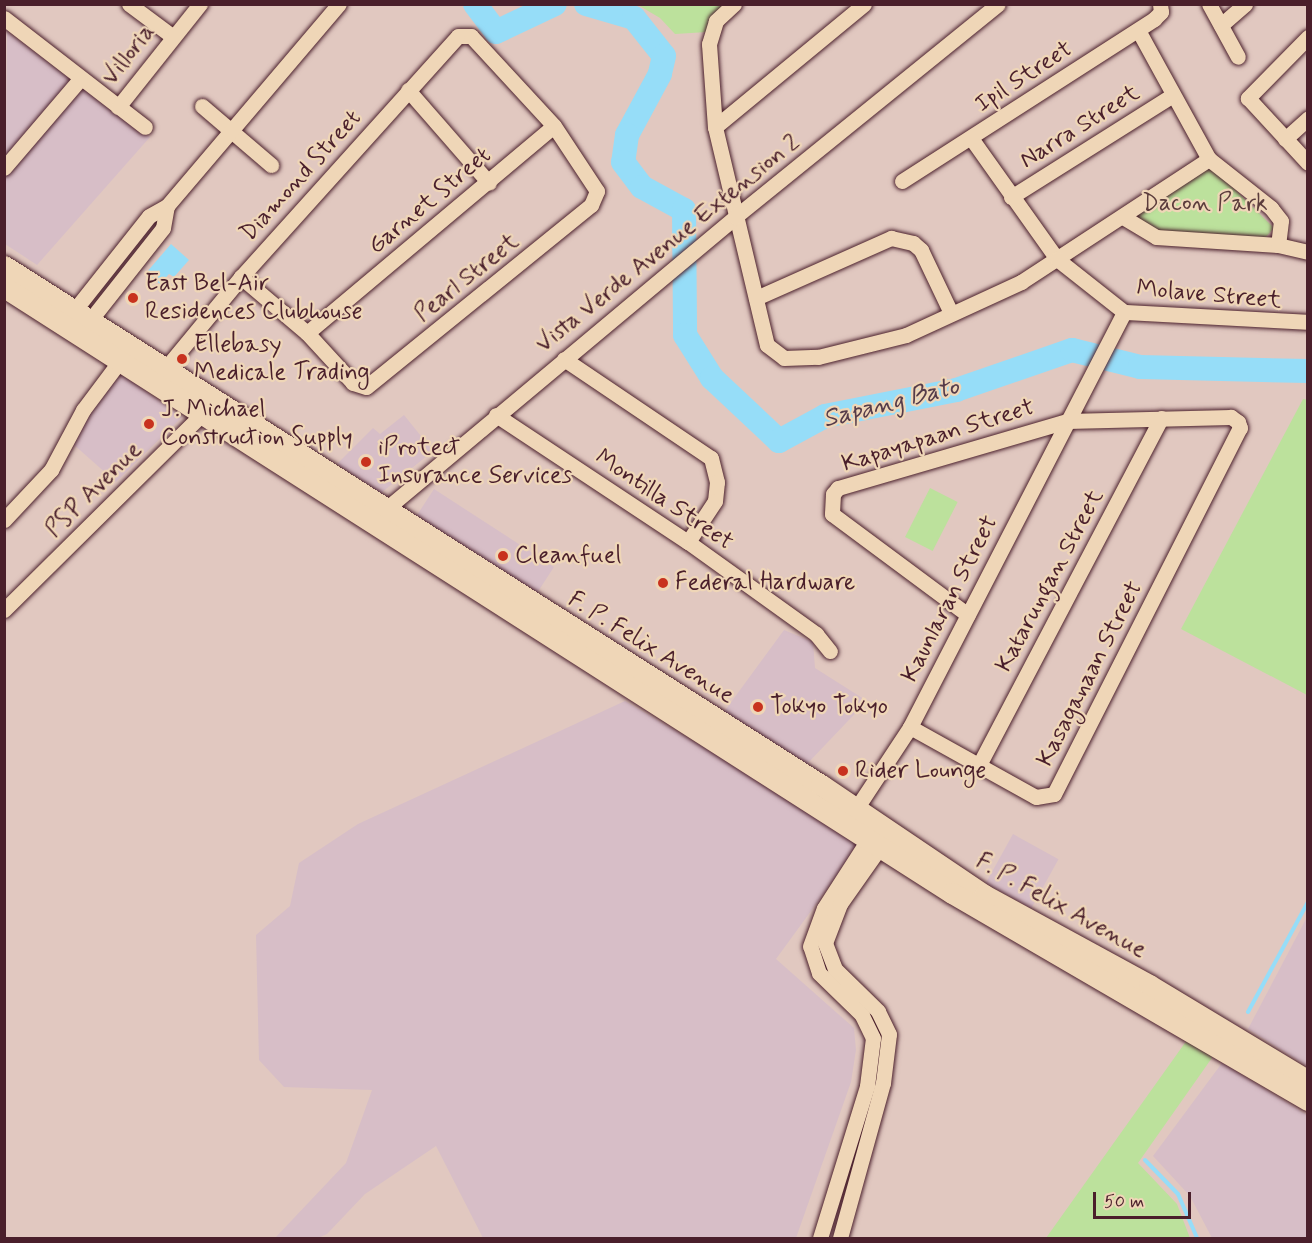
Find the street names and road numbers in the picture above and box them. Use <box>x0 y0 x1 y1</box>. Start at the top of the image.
street label: Villoria <box>96 19 162 91</box>
street label: Ipil Street <box>970 35 1078 119</box>
street label: Narra Street <box>1015 79 1145 175</box>
street label: Diamond Street <box>233 103 369 249</box>
street label: Vista Verde Avenue Extension 2 <box>532 130 804 358</box>
street label: Garnet Street <box>361 140 499 262</box>
street label: Pearl Street <box>409 227 525 329</box>
street label: Molave Street <box>1135 274 1283 316</box>
street label: Kapayapaan Street <box>839 393 1037 479</box>
street label: PSP Avenue <box>40 436 148 544</box>
street label: Montilla Street <box>590 443 738 557</box>
street label: Katarungan Street <box>990 485 1110 677</box>
street label: Kaunlaran Street <box>896 511 1004 687</box>
street label: Kasaganaan Street <box>1031 577 1149 771</box>
street label: F. P. Felix Avenue <box>565 587 737 709</box>
street label: F. P. Felix Avenue <box>974 849 1148 963</box>

